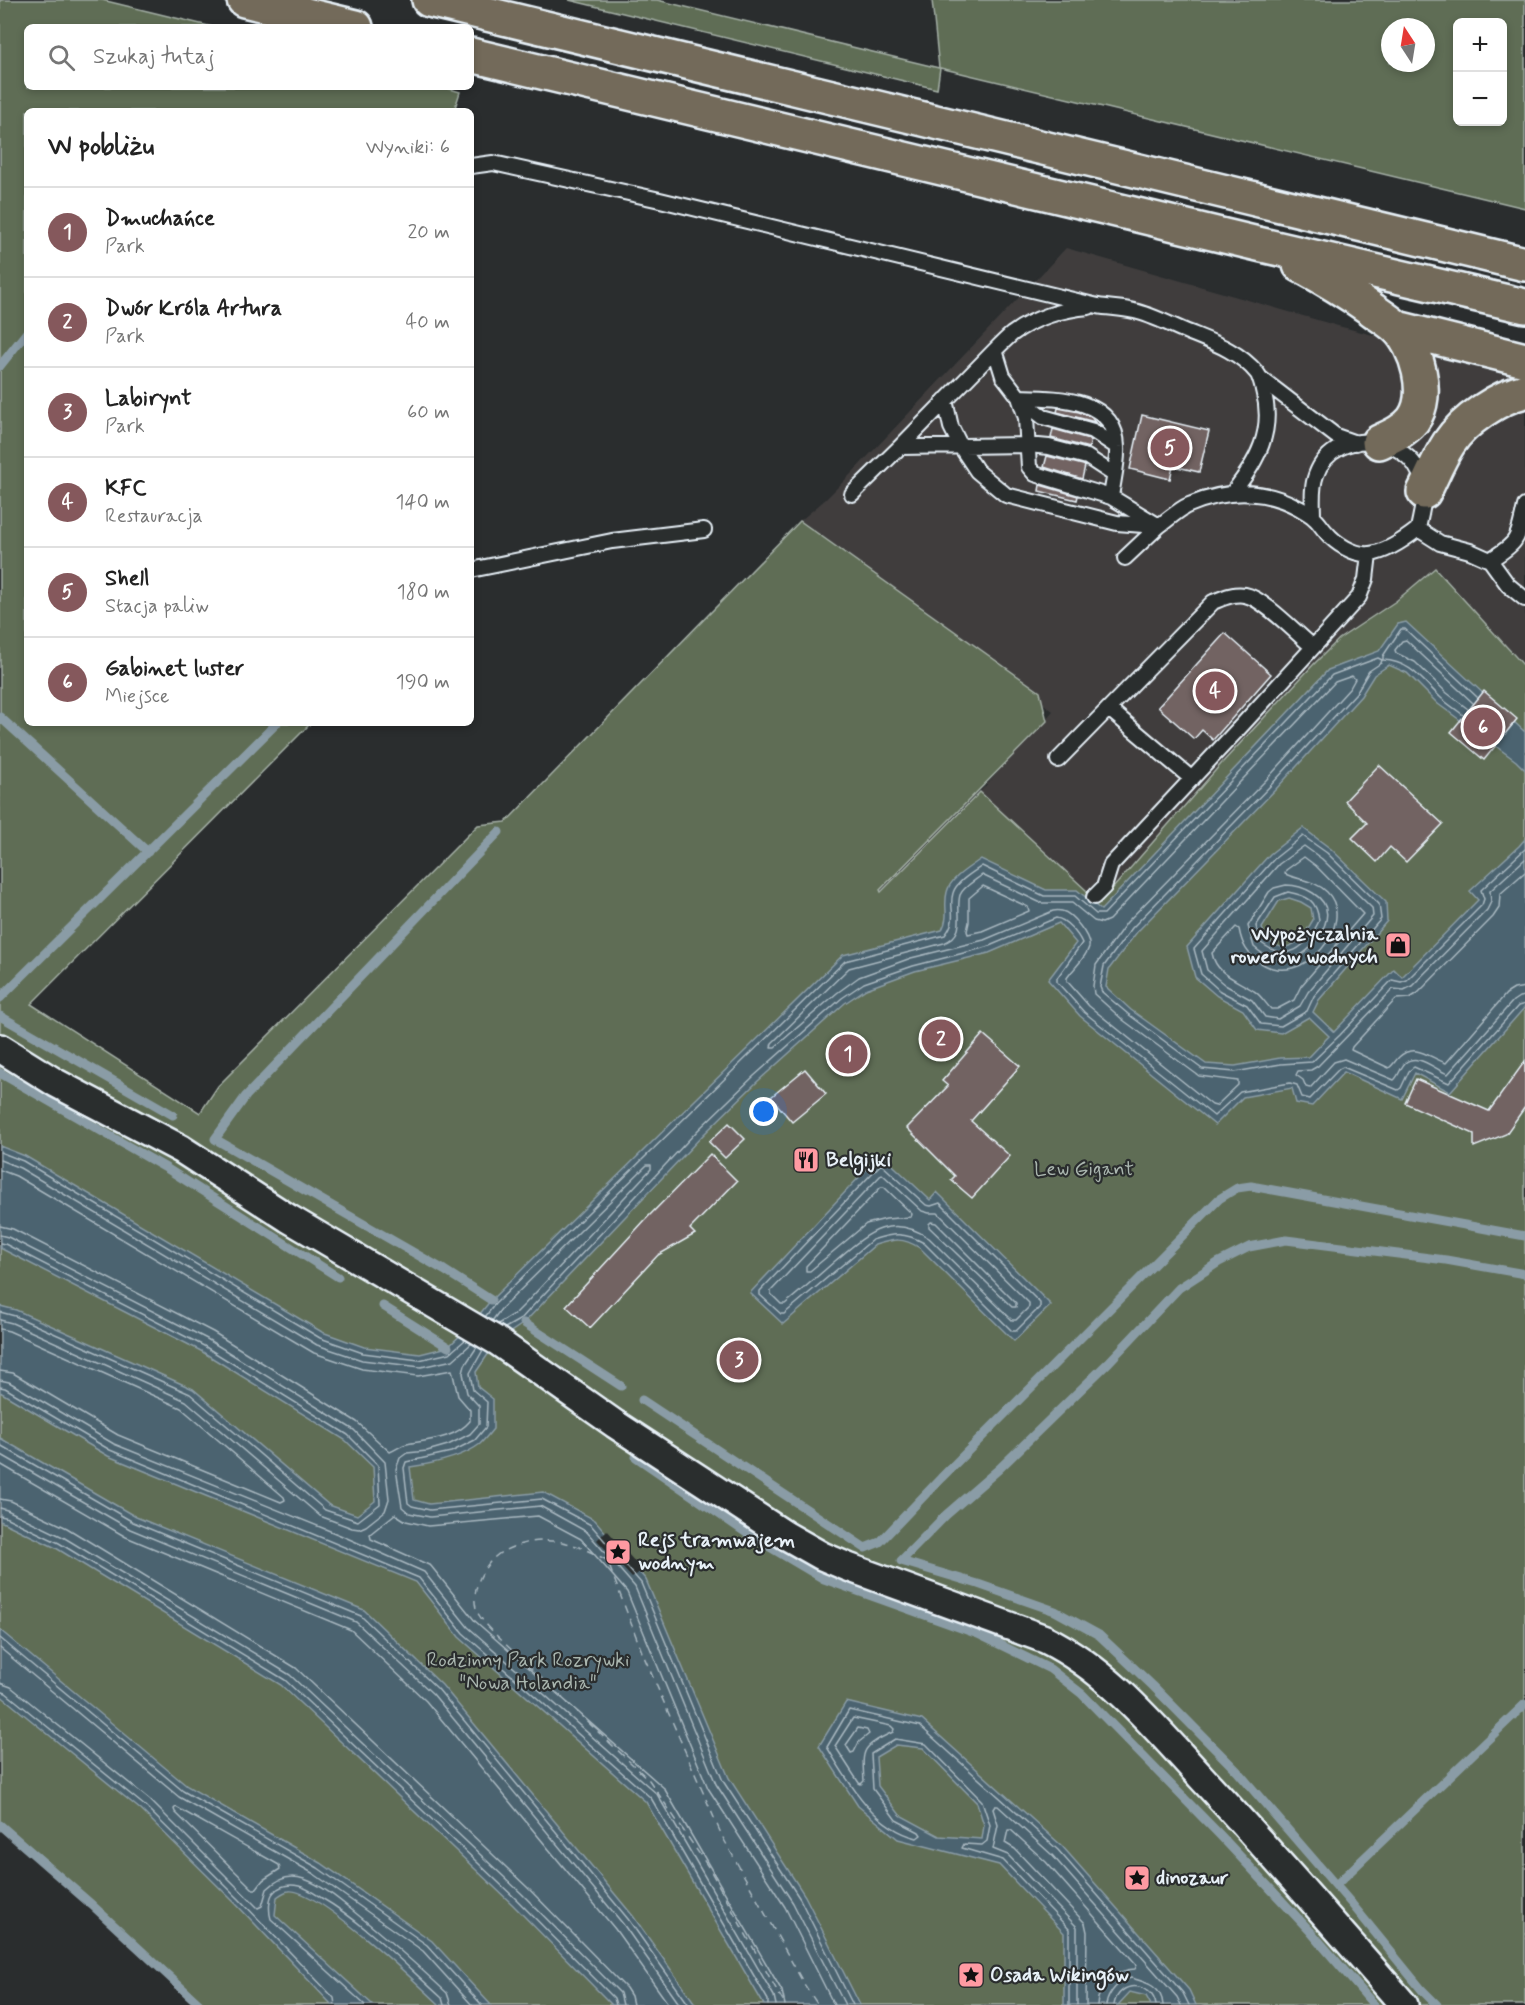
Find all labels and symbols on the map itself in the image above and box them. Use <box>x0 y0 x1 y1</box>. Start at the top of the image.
north arrow <box>1381 18 1435 72</box>
pin: 5 <box>1150 426 1190 470</box>
pin: 4 <box>1196 668 1234 714</box>
pin: 6 <box>1464 704 1502 750</box>
place label: Wypożyczalnia rowerów wodnych <box>1230 921 1379 971</box>
shop icon: Wypożyczalnia rowerów wodnych <box>1383 930 1413 960</box>
pin: 2 <box>922 1016 960 1062</box>
pin: 1 <box>828 1032 868 1076</box>
your location <box>749 1097 778 1126</box>
restaurant icon: Belgijki <box>791 1145 821 1175</box>
place label: Belgijki <box>826 1147 891 1176</box>
park label: Lew Gigant <box>1034 1156 1134 1183</box>
pin: 3 <box>720 1338 758 1382</box>
place label: Rejs tramwajem wodnym <box>638 1527 795 1577</box>
place icon: Rejs tramwajem wodnym <box>603 1537 633 1567</box>
park label: Rodzinny Park Rozrywki "Nowa Holandia" <box>426 1647 630 1697</box>
place icon: dinozaur <box>1122 1863 1152 1893</box>
place label: dinozaur <box>1156 1865 1229 1892</box>
place icon: Osada Wikingów <box>956 1960 986 1990</box>
place label: Osada Wikingów <box>990 1962 1129 1991</box>

